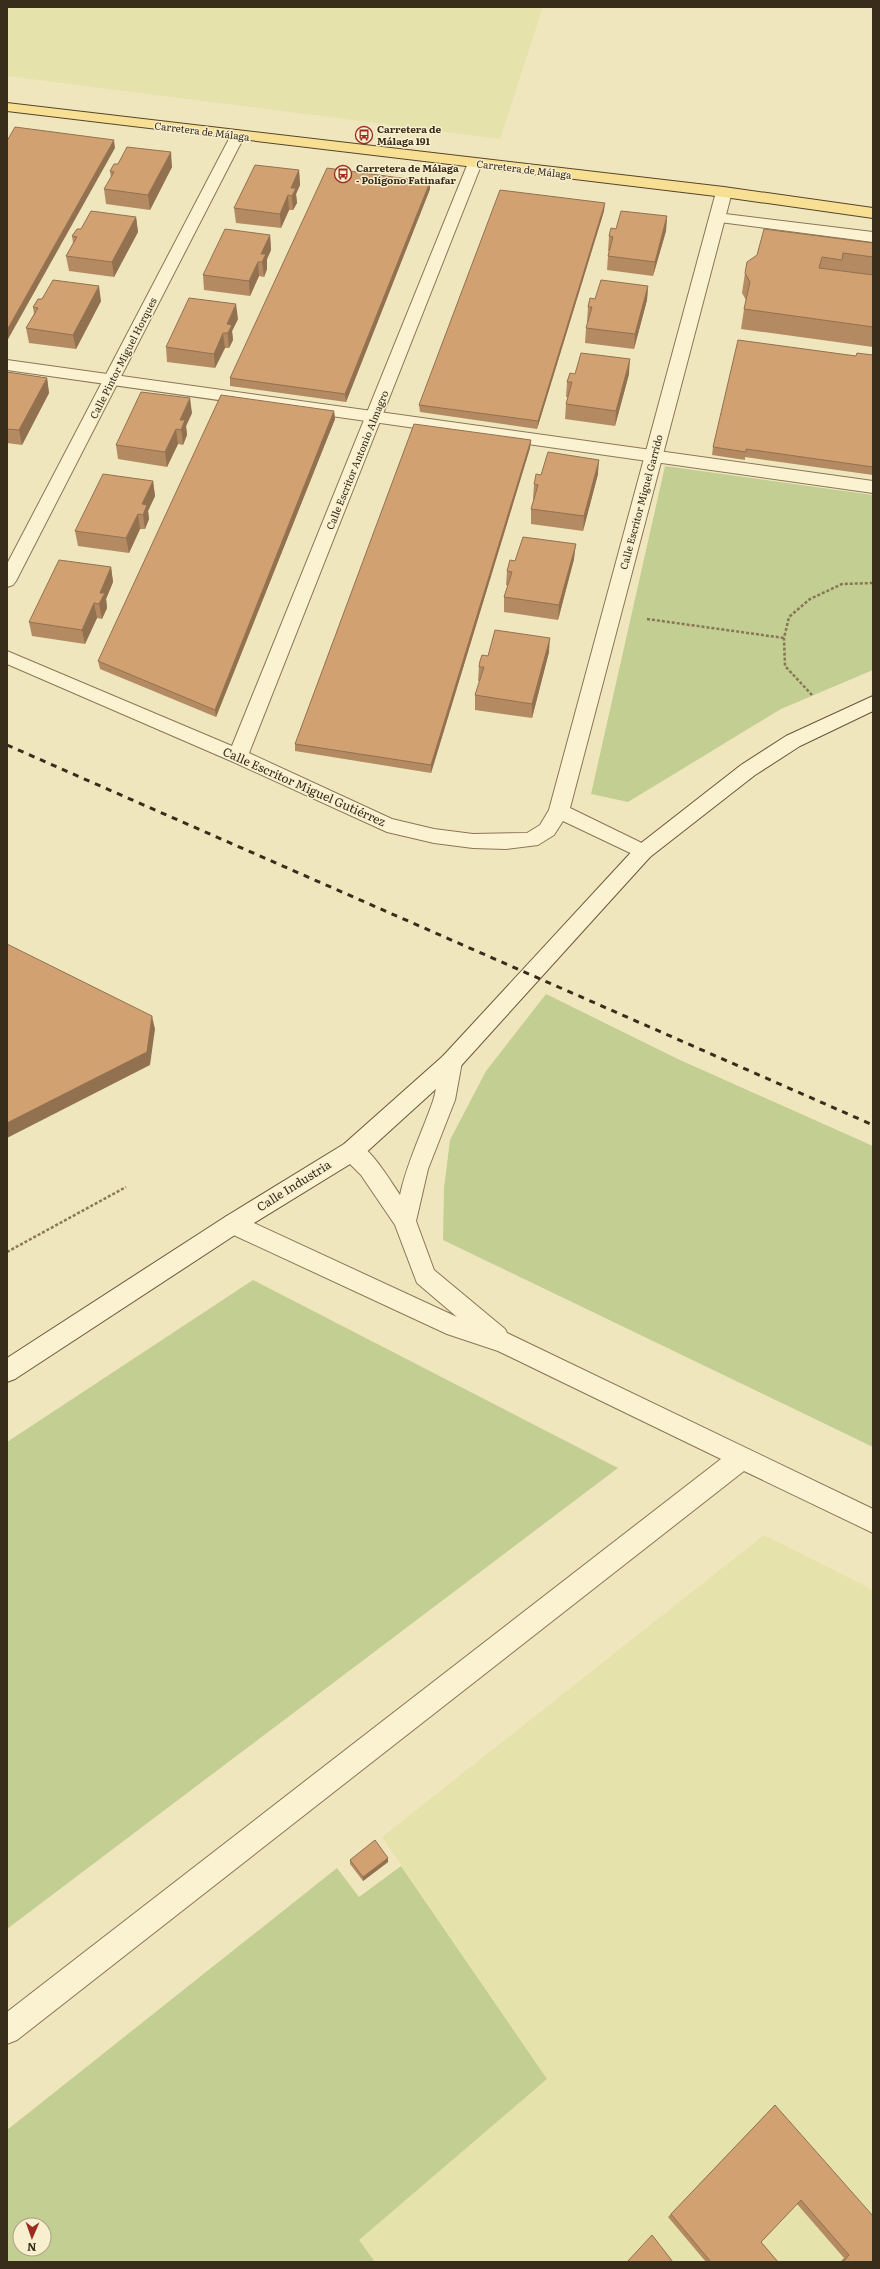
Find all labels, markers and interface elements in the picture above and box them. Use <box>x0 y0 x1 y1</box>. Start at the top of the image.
street label: Carretera de Málaga <box>154 117 251 144</box>
place label: Carretera de Málaga 191 <box>377 121 441 148</box>
bus stop icon: Carretera de Málaga 191 <box>354 125 374 145</box>
street label: Carretera de Málaga <box>476 155 573 182</box>
place label: Carretera de Málaga - Polígono Fatinafar <box>356 160 459 187</box>
bus stop icon: Carretera de Málaga - Polígono Fatinafar <box>333 164 353 184</box>
street label: Calle Pintor Miguel Horques <box>85 294 160 421</box>
street label: Calle Escritor Antonio Almagro <box>322 388 391 532</box>
street label: Calle Escritor Miguel Garrido <box>615 433 666 571</box>
street label: Calle Escritor Miguel Gutiérrez <box>220 742 389 830</box>
street label: Calle Industria <box>253 1155 335 1215</box>
north arrow <box>12 2217 52 2257</box>
text: N <box>27 2240 37 2256</box>

